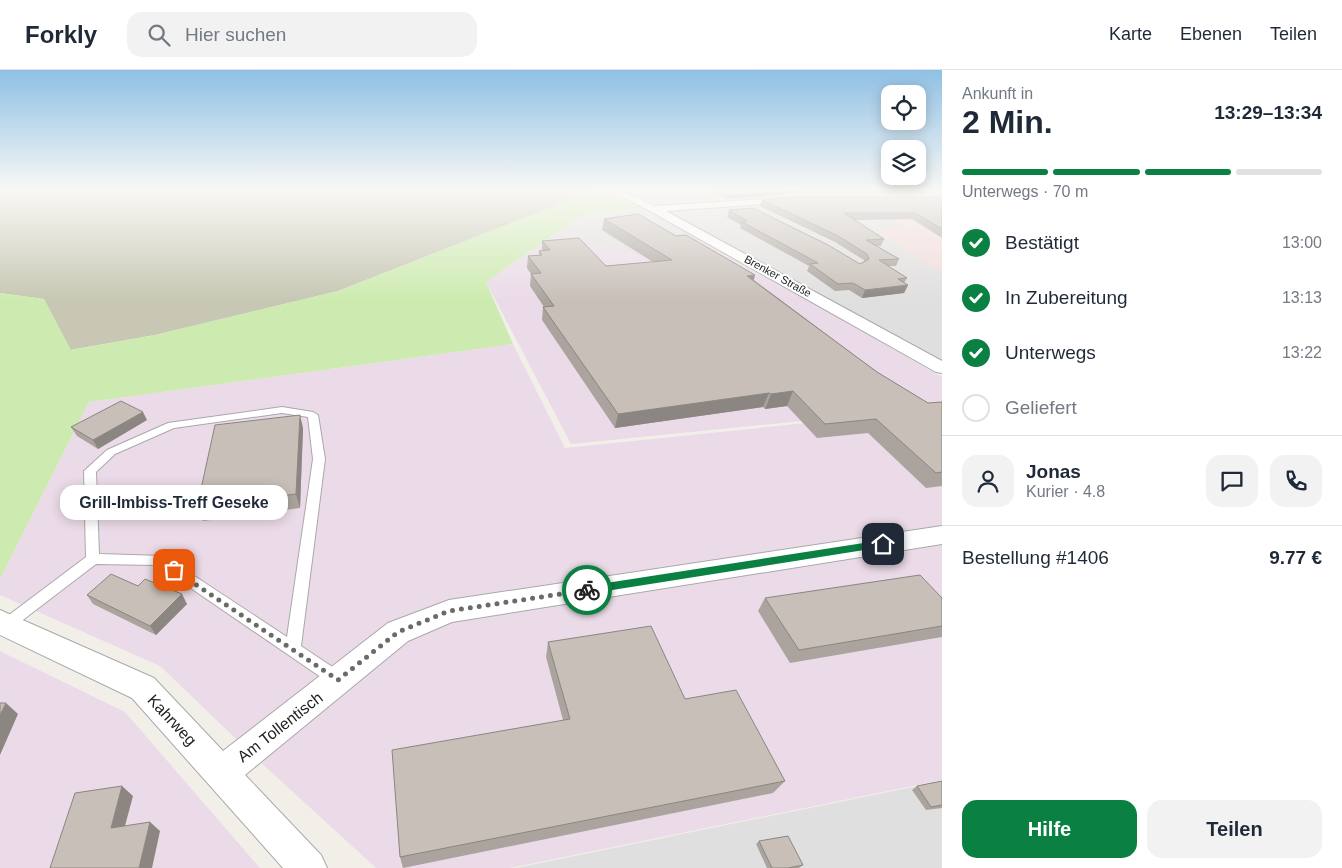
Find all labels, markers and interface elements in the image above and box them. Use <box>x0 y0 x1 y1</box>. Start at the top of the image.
search box <box>127 12 477 57</box>
text: Forkly <box>25 21 97 48</box>
icon: search <box>145 21 173 49</box>
text: Hier suchen <box>185 24 286 45</box>
text: Karte <box>1109 24 1152 44</box>
text: Ebenen <box>1180 24 1242 44</box>
text: Teilen <box>1270 24 1317 44</box>
map controls <box>881 85 926 185</box>
button: locate <box>881 85 926 130</box>
text: Ankunft in <box>962 85 1033 102</box>
text: 13:29–13:34 <box>1214 102 1322 123</box>
text: 2 Min. <box>962 104 1053 140</box>
button: layers <box>881 140 926 185</box>
text: Unterwegs · 70 m <box>962 183 1088 200</box>
icon: check <box>962 229 990 257</box>
text: Bestätigt <box>1005 232 1079 253</box>
text: 13:00 <box>1282 234 1322 251</box>
street label: Brenker Straße <box>742 253 814 299</box>
icon: check <box>962 284 990 312</box>
text: In Zubereitung <box>1005 287 1128 308</box>
text: 13:13 <box>1282 289 1322 306</box>
icon: check <box>962 339 990 367</box>
text: Unterwegs <box>1005 342 1096 363</box>
text: 13:22 <box>1282 344 1322 361</box>
text: Geliefert <box>1005 397 1077 418</box>
button: person <box>962 455 1014 507</box>
button: chat <box>1206 455 1258 507</box>
button: phone <box>1270 455 1322 507</box>
text: Jonas <box>1026 461 1081 482</box>
text: Kurier · 4.8 <box>1026 483 1105 500</box>
callout: Grill-Imbiss-Treff Geseke <box>60 485 288 520</box>
text: Grill-Imbiss-Treff Geseke <box>79 494 269 511</box>
pin <box>862 523 904 565</box>
icon: home <box>869 530 897 558</box>
text: Bestellung #1406 <box>962 547 1109 568</box>
text: 9.77 € <box>1269 547 1322 568</box>
pin <box>153 549 195 591</box>
icon: bag <box>160 556 188 584</box>
courier <box>562 565 612 615</box>
icon: bike <box>573 576 601 604</box>
street label: Am Tollentisch <box>234 689 326 765</box>
street label: Kahrweg <box>144 691 200 749</box>
button: Hilfe <box>962 800 1137 858</box>
button: Teilen <box>1147 800 1322 858</box>

